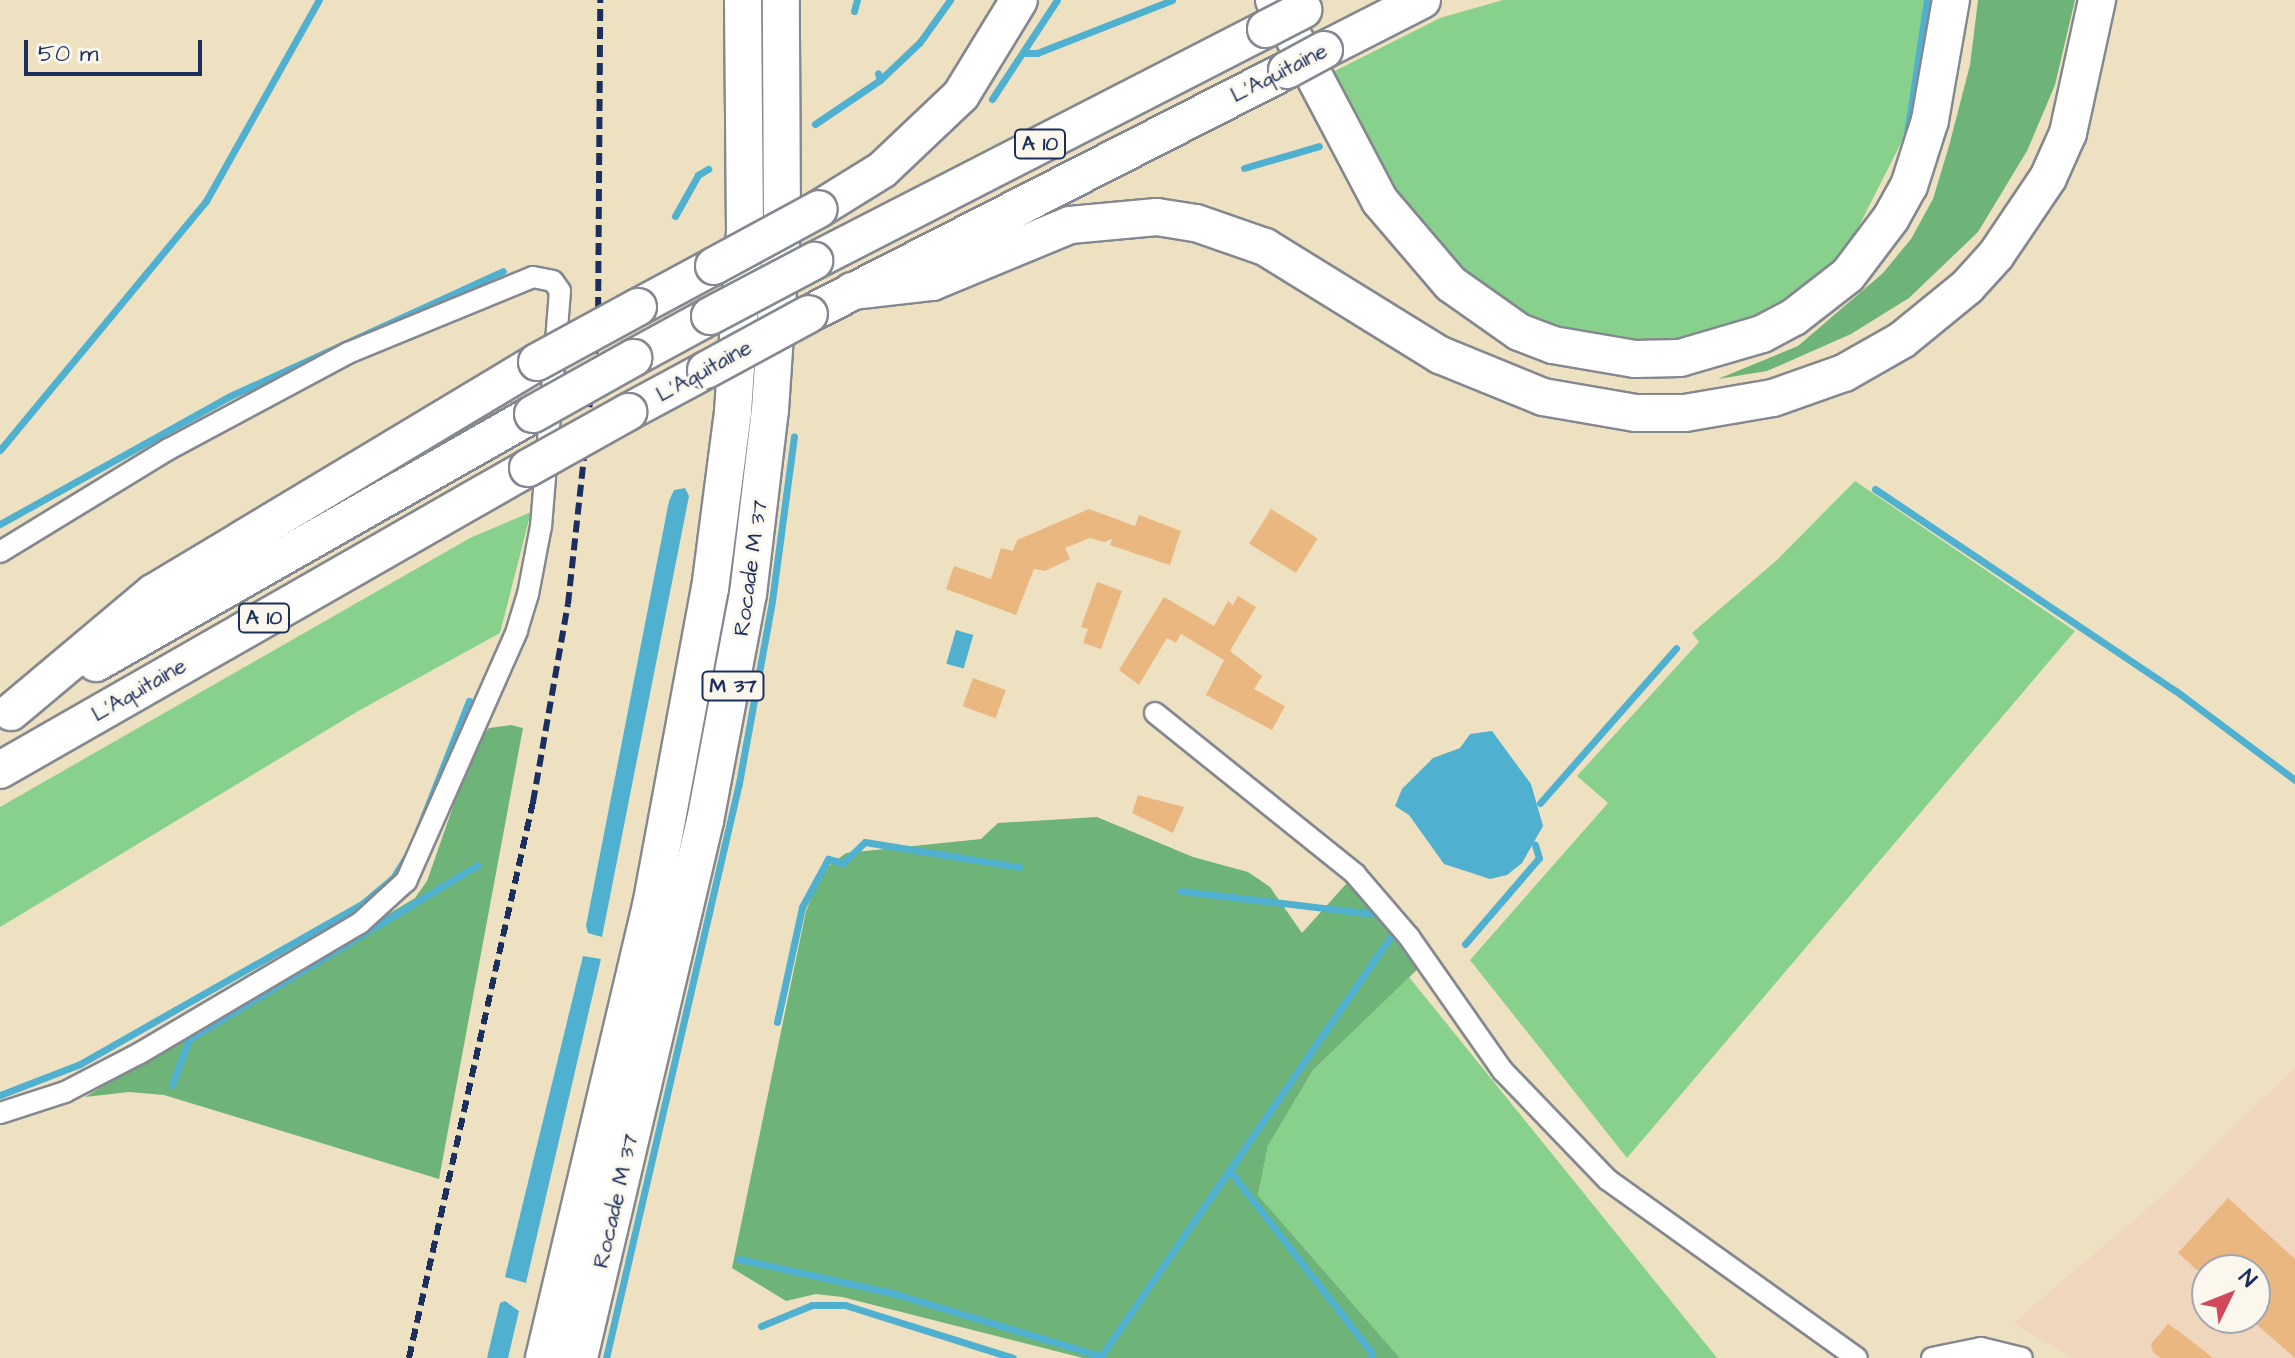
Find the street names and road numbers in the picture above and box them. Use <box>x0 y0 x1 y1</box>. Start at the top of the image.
street label: L'Aquitaine <box>1226 37 1332 109</box>
road number: A 10 <box>1014 128 1066 160</box>
street label: L'Aquitaine <box>652 334 756 408</box>
street label: Rocade M 37 <box>728 498 774 638</box>
road number: A 10 <box>238 602 290 634</box>
street label: L'Aquitaine <box>87 652 191 728</box>
road number: M 37 <box>701 670 765 702</box>
street label: Rocade M 37 <box>588 1131 644 1271</box>

